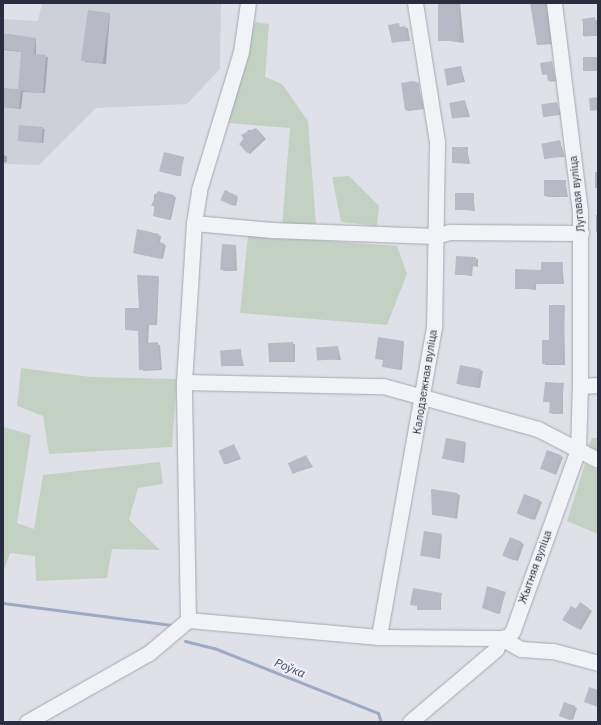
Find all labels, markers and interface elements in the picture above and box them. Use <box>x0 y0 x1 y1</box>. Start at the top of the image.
street label: Лугавая вуліца <box>566 155 588 233</box>
street label: Калодзежная вуліца <box>410 329 440 435</box>
street label: Жытняя вуліца <box>516 528 554 606</box>
water label: Роўка <box>272 655 308 681</box>

